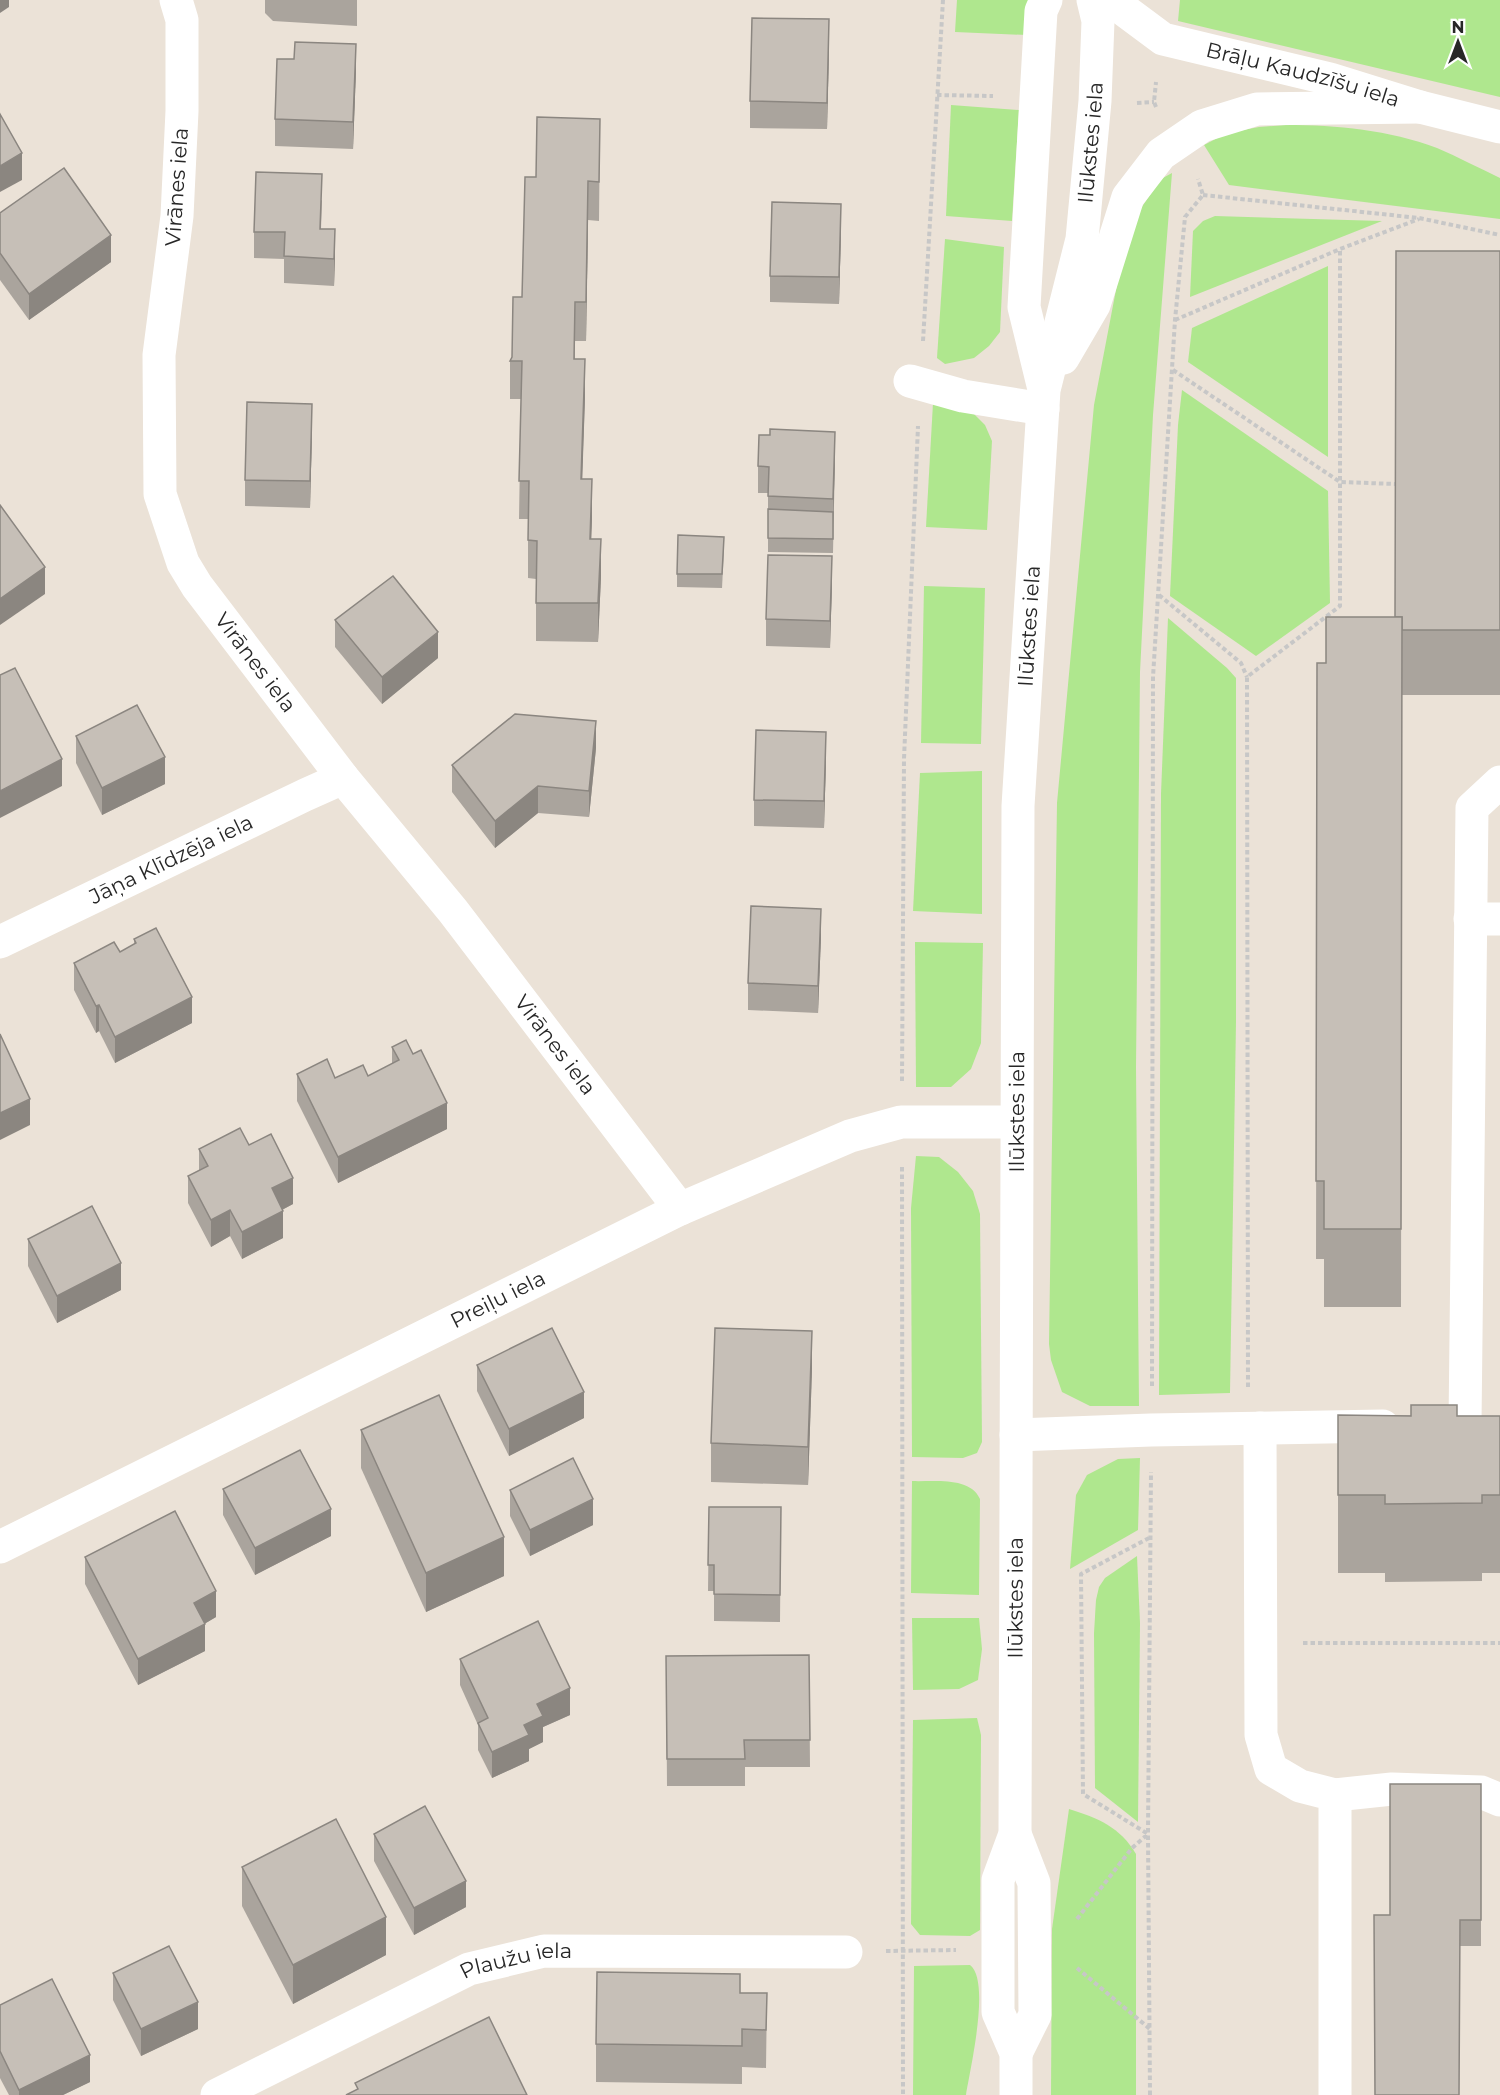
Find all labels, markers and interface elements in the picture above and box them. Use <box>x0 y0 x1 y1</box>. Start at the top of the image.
north arrow <box>1428 12 1488 72</box>
text: N <box>1452 18 1464 37</box>
street label: Brāļu Kaudzīšu iela <box>1204 37 1403 112</box>
street label: Ilūkstes iela <box>1072 82 1108 204</box>
street label: Virānes iela <box>160 127 193 247</box>
street label: Ilūkstes iela <box>1012 565 1045 688</box>
street label: Virānes iela <box>210 607 302 717</box>
street label: Jāņa Klīdzēja iela <box>84 809 257 910</box>
street label: Virānes iela <box>509 990 601 1100</box>
street label: Ilūkstes iela <box>1004 1051 1029 1173</box>
street label: Preiļu iela <box>446 1265 549 1333</box>
street label: Ilūkstes iela <box>1003 1537 1028 1659</box>
street label: Plaužu iela <box>455 1938 572 1984</box>

